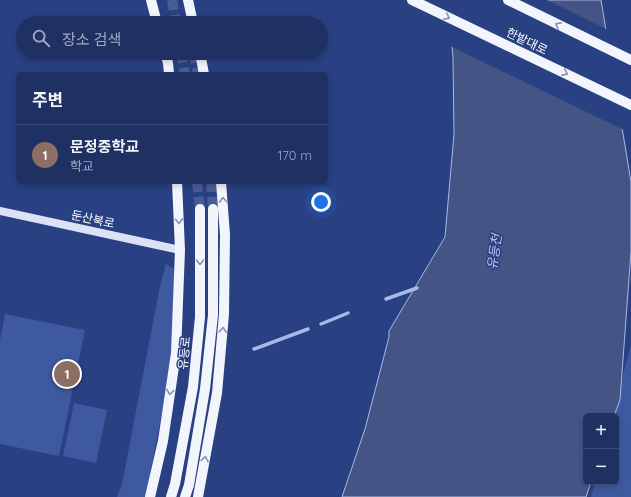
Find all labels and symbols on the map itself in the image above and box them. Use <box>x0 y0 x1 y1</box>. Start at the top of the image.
one-way arrow <box>443 12 451 20</box>
one-way arrow <box>555 22 562 29</box>
street label: 한밭대로 <box>504 25 550 57</box>
one-way arrow <box>560 68 568 76</box>
your location <box>311 192 331 212</box>
one-way arrow <box>218 197 227 203</box>
street label: 둔산북로 <box>70 207 116 231</box>
one-way arrow <box>175 218 183 224</box>
water label: 유등천 <box>483 232 505 271</box>
one-way arrow <box>196 259 204 265</box>
one-way arrow <box>218 327 227 333</box>
street label: 유등로 <box>175 336 193 370</box>
pin: 1 <box>54 359 80 389</box>
one-way arrow <box>166 389 175 395</box>
one-way arrow <box>200 456 209 462</box>

